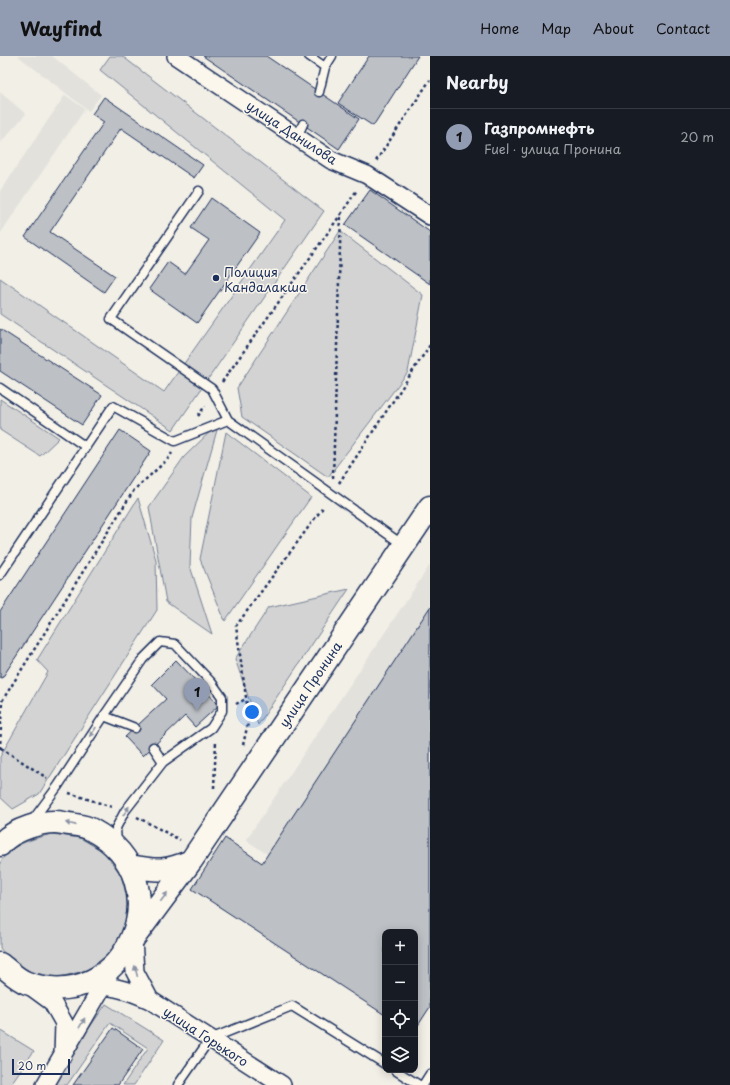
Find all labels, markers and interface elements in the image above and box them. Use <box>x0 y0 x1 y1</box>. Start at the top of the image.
text: Wayfind <box>20 14 102 42</box>
text: Home <box>480 18 519 39</box>
text: Map <box>541 18 571 39</box>
text: About <box>593 18 634 39</box>
text: Contact <box>656 18 710 39</box>
text: Nearby <box>446 69 508 95</box>
street label: улица Данилова <box>243 95 342 169</box>
text: Газпромнефть <box>484 116 594 139</box>
text: 1 <box>456 127 462 146</box>
text: 20 m <box>680 127 714 146</box>
text: Fuel · улица Пронина <box>484 139 621 158</box>
place label: Полиция Кандалакша <box>224 262 307 296</box>
marker: Полиция Кандалакша <box>211 273 221 283</box>
street label: улица Пронина <box>274 637 346 731</box>
pin: 1 <box>184 678 210 711</box>
your location <box>242 702 262 722</box>
one-way arrow <box>89 727 97 737</box>
one-way arrow <box>122 806 130 816</box>
one-way arrow <box>65 821 77 827</box>
one-way arrow <box>160 891 168 902</box>
map controls <box>382 929 418 1073</box>
button: + <box>382 929 418 965</box>
one-way arrow <box>133 965 139 977</box>
button: − <box>382 965 418 1001</box>
street label: улица Горького <box>160 1001 252 1071</box>
button: locate <box>382 1001 418 1037</box>
one-way arrow <box>79 1017 86 1028</box>
button: layers <box>382 1037 418 1073</box>
scale bar <box>12 1057 70 1076</box>
text: 20 m <box>18 1057 46 1074</box>

